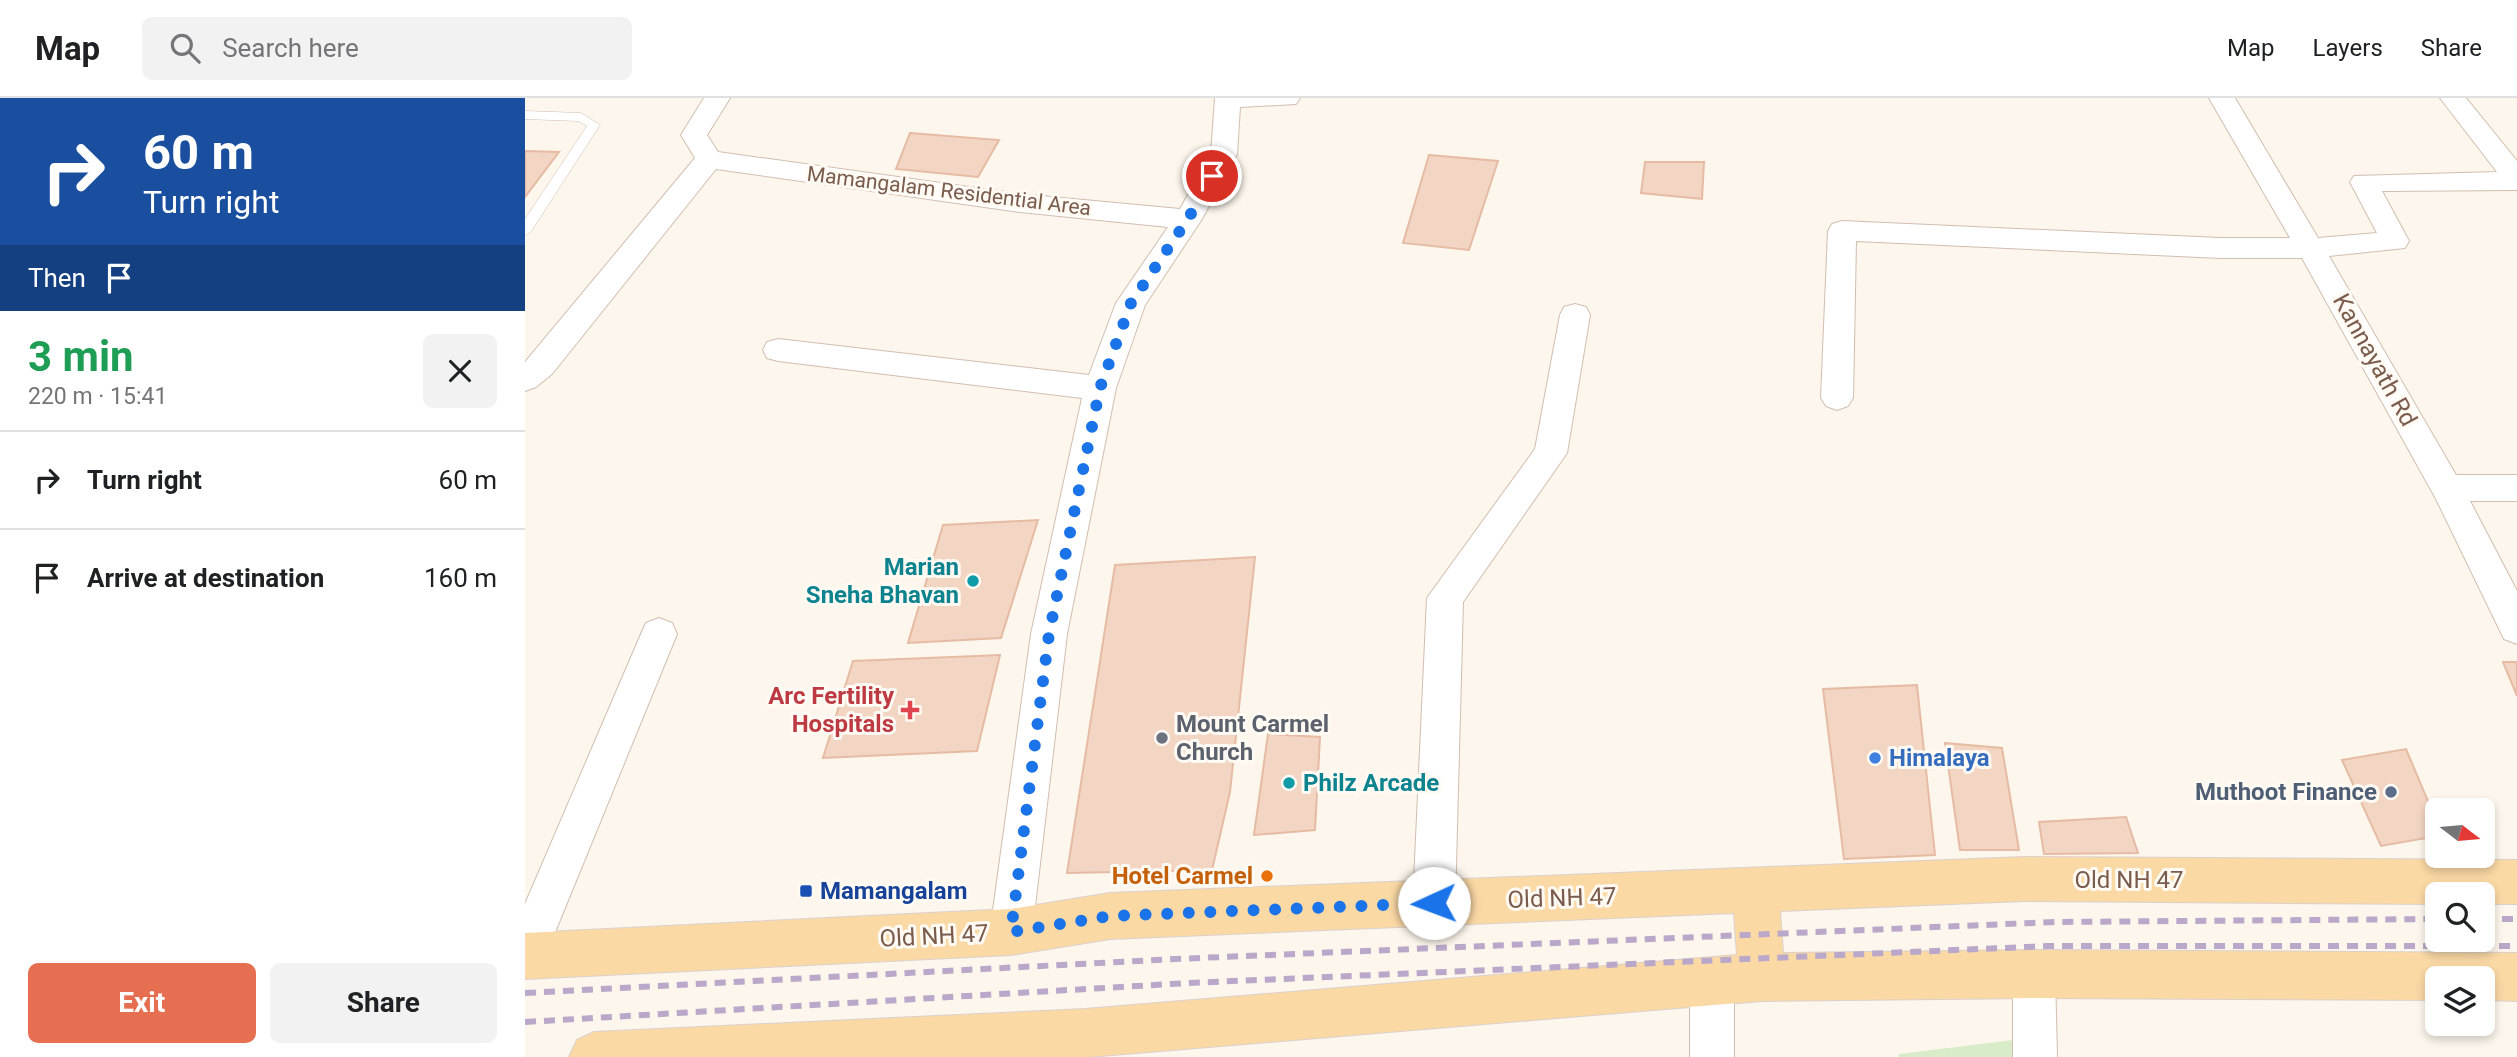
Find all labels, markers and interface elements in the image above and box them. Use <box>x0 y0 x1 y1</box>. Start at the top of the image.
search box <box>142 17 632 80</box>
text: Map <box>35 29 100 68</box>
icon: search <box>166 29 204 67</box>
text: Search here <box>222 33 359 63</box>
text: Map <box>2227 34 2275 62</box>
text: Layers <box>2313 34 2383 62</box>
text: Share <box>2421 34 2482 62</box>
text: 60 m <box>143 124 254 181</box>
icon: right <box>28 126 119 217</box>
pin <box>1182 146 1242 206</box>
icon: arrive <box>1193 157 1231 195</box>
street label: Mamangalam Residential Area <box>806 162 1092 220</box>
text: Turn right <box>143 183 279 221</box>
icon: arrive <box>100 259 138 297</box>
text: Then <box>28 263 86 293</box>
street label: Kannayath Rd <box>2327 289 2423 431</box>
text: 3 min <box>28 332 134 381</box>
button: close <box>423 334 497 408</box>
text: 220 m · 15:41 <box>28 383 167 410</box>
icon: right <box>28 461 66 499</box>
text: Turn right <box>87 465 202 495</box>
text: 60 m <box>439 465 497 495</box>
place label: Marian Sneha Bhavan <box>806 553 959 609</box>
icon: arrive <box>28 559 66 597</box>
text: Arrive at destination <box>87 563 324 593</box>
text: 160 m <box>424 563 497 593</box>
marker: Marian Sneha Bhavan <box>965 573 981 589</box>
place label: Arc Fertility Hospitals <box>768 682 895 738</box>
marker: Arc Fertility Hospitals <box>900 700 920 720</box>
place label: Mount Carmel Church <box>1176 710 1329 766</box>
marker: Mount Carmel Church <box>1154 730 1170 746</box>
place label: Himalaya <box>1889 744 1990 772</box>
marker: Himalaya <box>1867 750 1883 766</box>
place label: Philz Arcade <box>1303 769 1439 797</box>
marker: Philz Arcade <box>1281 775 1297 791</box>
place label: Muthoot Finance <box>2195 778 2377 806</box>
marker: Muthoot Finance <box>2383 784 2399 800</box>
north arrow <box>2425 798 2495 868</box>
map controls <box>2425 798 2495 1036</box>
place label: Hotel Carmel <box>1112 862 1253 890</box>
position arrow <box>1397 866 1471 940</box>
street label: Old NH 47 <box>2074 866 2184 894</box>
marker: Hotel Carmel <box>1259 868 1275 884</box>
place label: Mamangalam <box>820 877 967 905</box>
street label: Old NH 47 <box>1507 882 1617 914</box>
button: search <box>2425 882 2495 952</box>
marker: Mamangalam <box>798 883 814 899</box>
street label: Old NH 47 <box>879 919 989 953</box>
button: Exit <box>28 963 256 1043</box>
button: Share <box>270 963 497 1043</box>
button: layers <box>2425 966 2495 1036</box>

